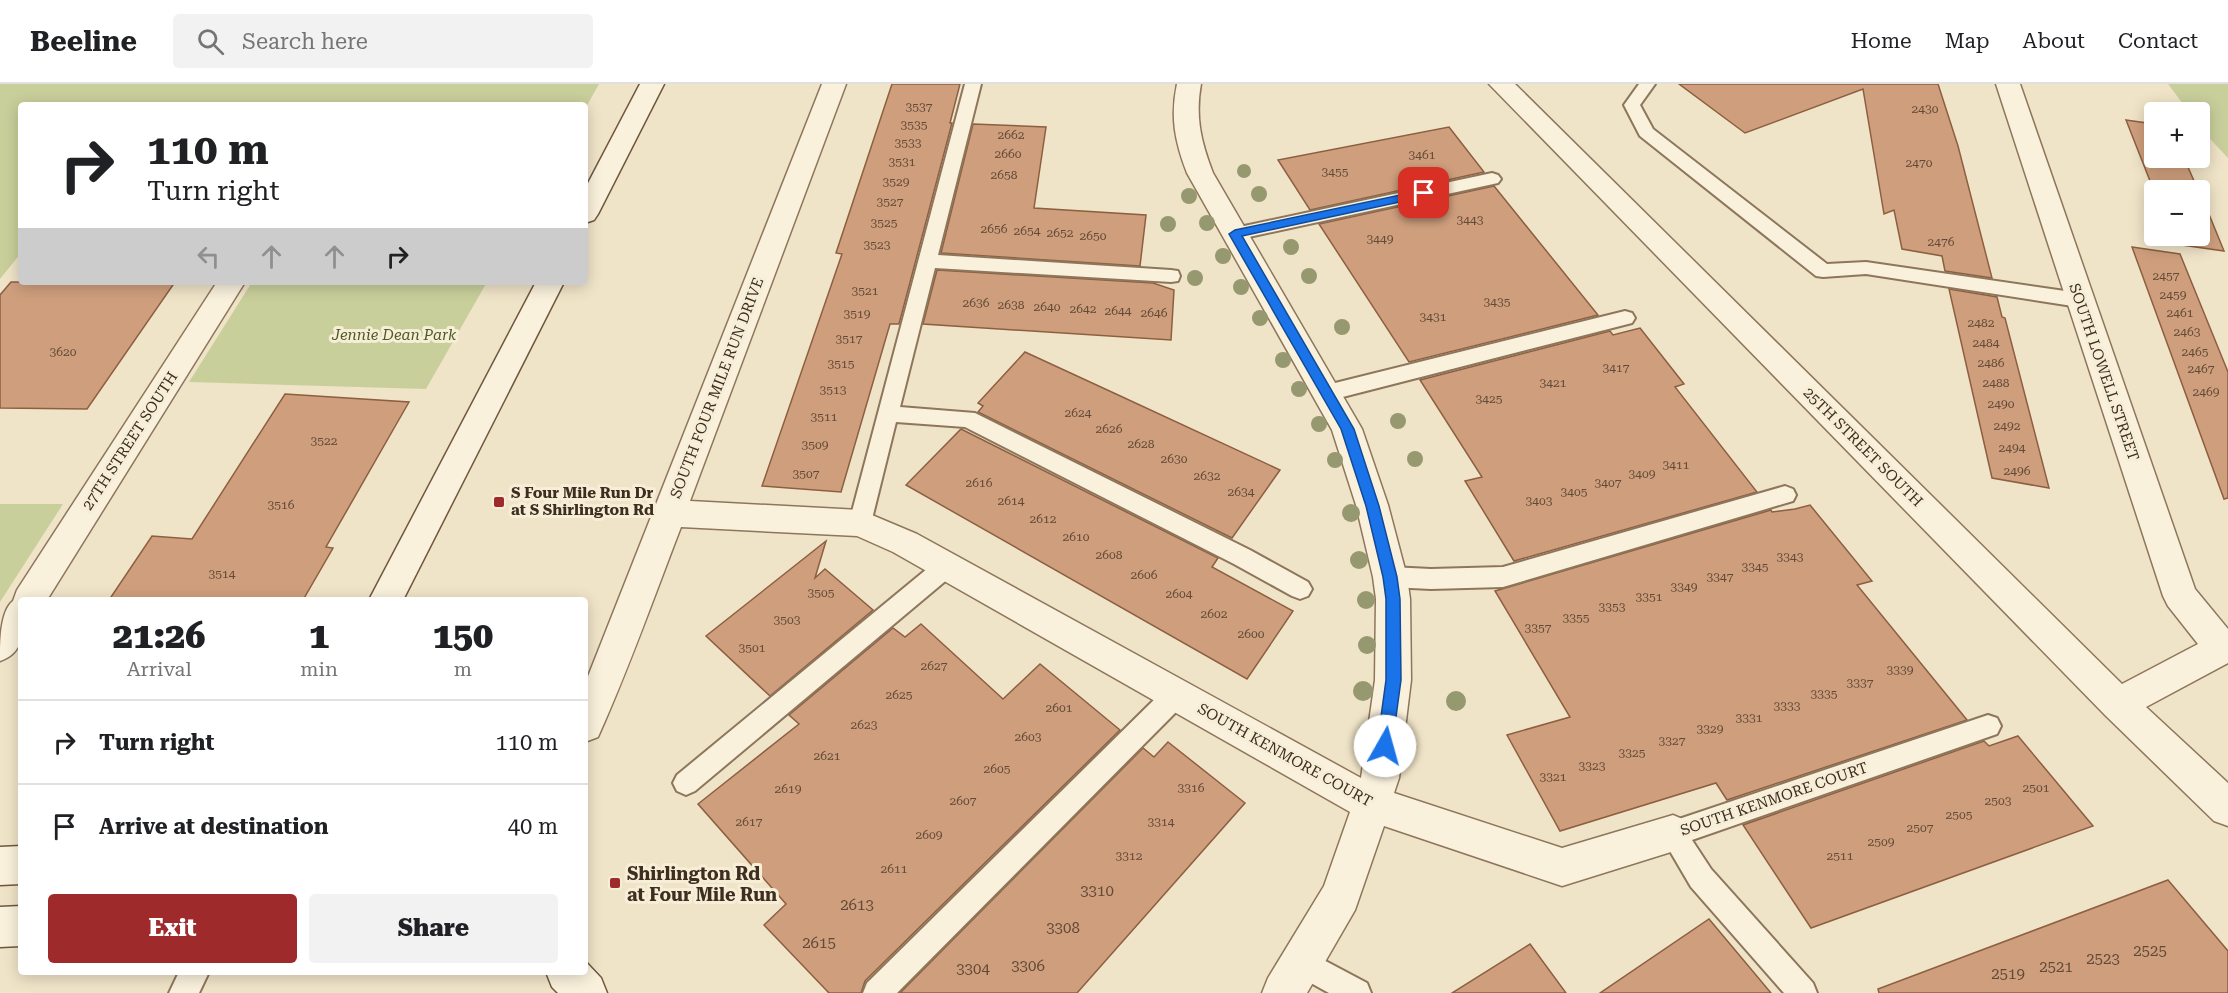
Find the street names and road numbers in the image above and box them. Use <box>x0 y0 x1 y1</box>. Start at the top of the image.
street label: SOUTH FOUR MILE RUN DRIVE <box>667 275 767 501</box>
street label: SOUTH LOWELL STREET <box>2065 281 2143 463</box>
street label: 27TH STREET SOUTH <box>79 368 181 514</box>
street label: 25TH STREET SOUTH <box>1800 384 1926 510</box>
street label: SOUTH KENMORE COURT <box>1195 699 1375 811</box>
street label: SOUTH KENMORE COURT <box>1678 758 1870 840</box>

